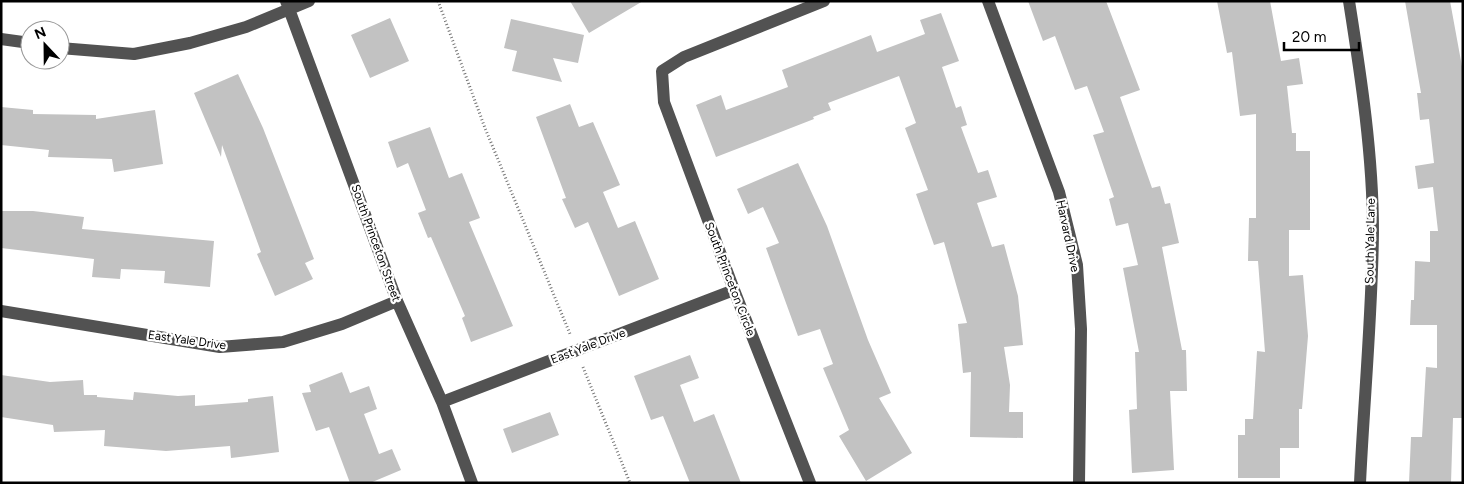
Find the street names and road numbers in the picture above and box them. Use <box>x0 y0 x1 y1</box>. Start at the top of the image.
street label: South Princeton Street <box>348 183 404 304</box>
street label: South Yale Lane <box>1362 198 1378 284</box>
street label: Harvard Drive <box>1054 199 1083 274</box>
street label: South Princeton Circle <box>702 220 758 338</box>
street label: East Yale Drive <box>549 325 628 367</box>
street label: East Yale Drive <box>147 328 227 352</box>

